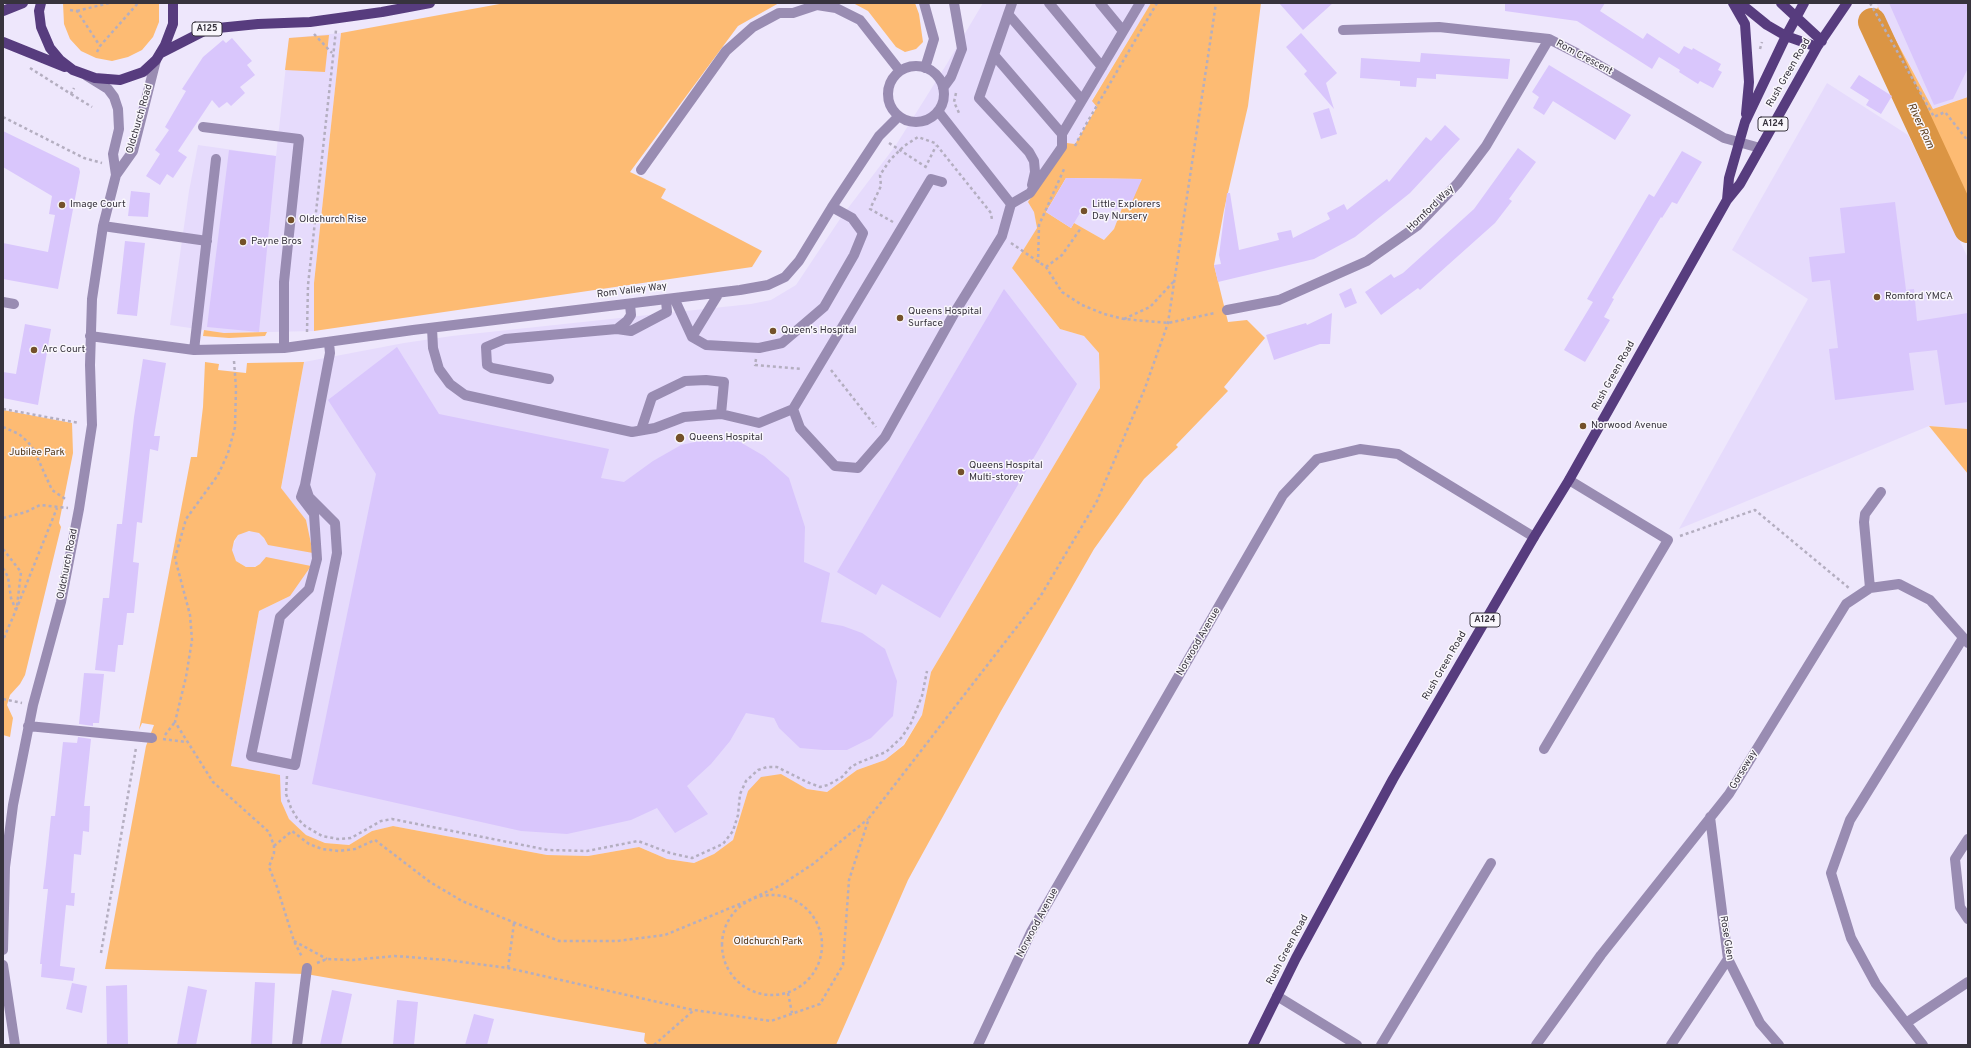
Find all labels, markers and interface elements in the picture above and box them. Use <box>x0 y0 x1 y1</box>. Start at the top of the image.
road number: A125 <box>192 22 222 36</box>
street label: Rush Green Road <box>1764 36 1814 110</box>
street label: Rom Crescent <box>1554 38 1614 78</box>
street label: Oldchurch Road <box>124 83 156 155</box>
water label: River Rom <box>1904 101 1936 151</box>
road number: A124 <box>1758 117 1788 131</box>
street label: Hornford Way <box>1405 184 1457 234</box>
place label: Image Court <box>70 199 126 211</box>
place label: Little Explorers Day Nursery <box>1092 199 1160 222</box>
marker: Image Court <box>57 200 67 210</box>
marker: Little Explorers Day Nursery <box>1079 206 1089 216</box>
place label: Oldchurch Rise <box>299 214 367 226</box>
marker: Oldchurch Rise <box>286 215 296 225</box>
place label: Payne Bros <box>251 236 302 248</box>
marker: Payne Bros <box>238 237 248 247</box>
street label: Rom Valley Way <box>596 281 668 301</box>
place label: Romford YMCA <box>1885 291 1953 303</box>
marker: Romford YMCA <box>1872 292 1882 302</box>
place label: Queens Hospital Surface <box>908 306 982 330</box>
marker: Queens Hospital Surface <box>895 313 905 323</box>
place label: Queen's Hospital <box>781 325 857 337</box>
marker: Queen's Hospital <box>768 326 778 336</box>
street label: Rush Green Road <box>1590 339 1638 413</box>
place label: Arc Court <box>42 344 85 356</box>
marker: Arc Court <box>29 345 39 355</box>
place label: Norwood Avenue <box>1591 420 1667 432</box>
marker: Norwood Avenue <box>1578 421 1588 431</box>
marker: Queens Hospital <box>674 432 686 444</box>
place label: Queens Hospital <box>689 432 763 444</box>
park label: Jubilee Park <box>9 447 65 459</box>
place label: Queens Hospital Multi-storey <box>969 460 1043 484</box>
marker: Queens Hospital Multi-storey <box>956 467 966 477</box>
street label: Oldchurch Road <box>55 528 81 600</box>
street label: Norwood Avenue <box>1175 606 1223 678</box>
road number: A124 <box>1470 613 1500 627</box>
street label: Rush Green Road <box>1420 629 1470 703</box>
street label: Gorseway <box>1728 748 1760 792</box>
street label: Norwood Avenue <box>1015 886 1061 960</box>
street label: Rush Green Road <box>1265 913 1311 987</box>
street label: Rose Glen <box>1717 915 1735 961</box>
park label: Oldchurch Park <box>733 936 803 948</box>

